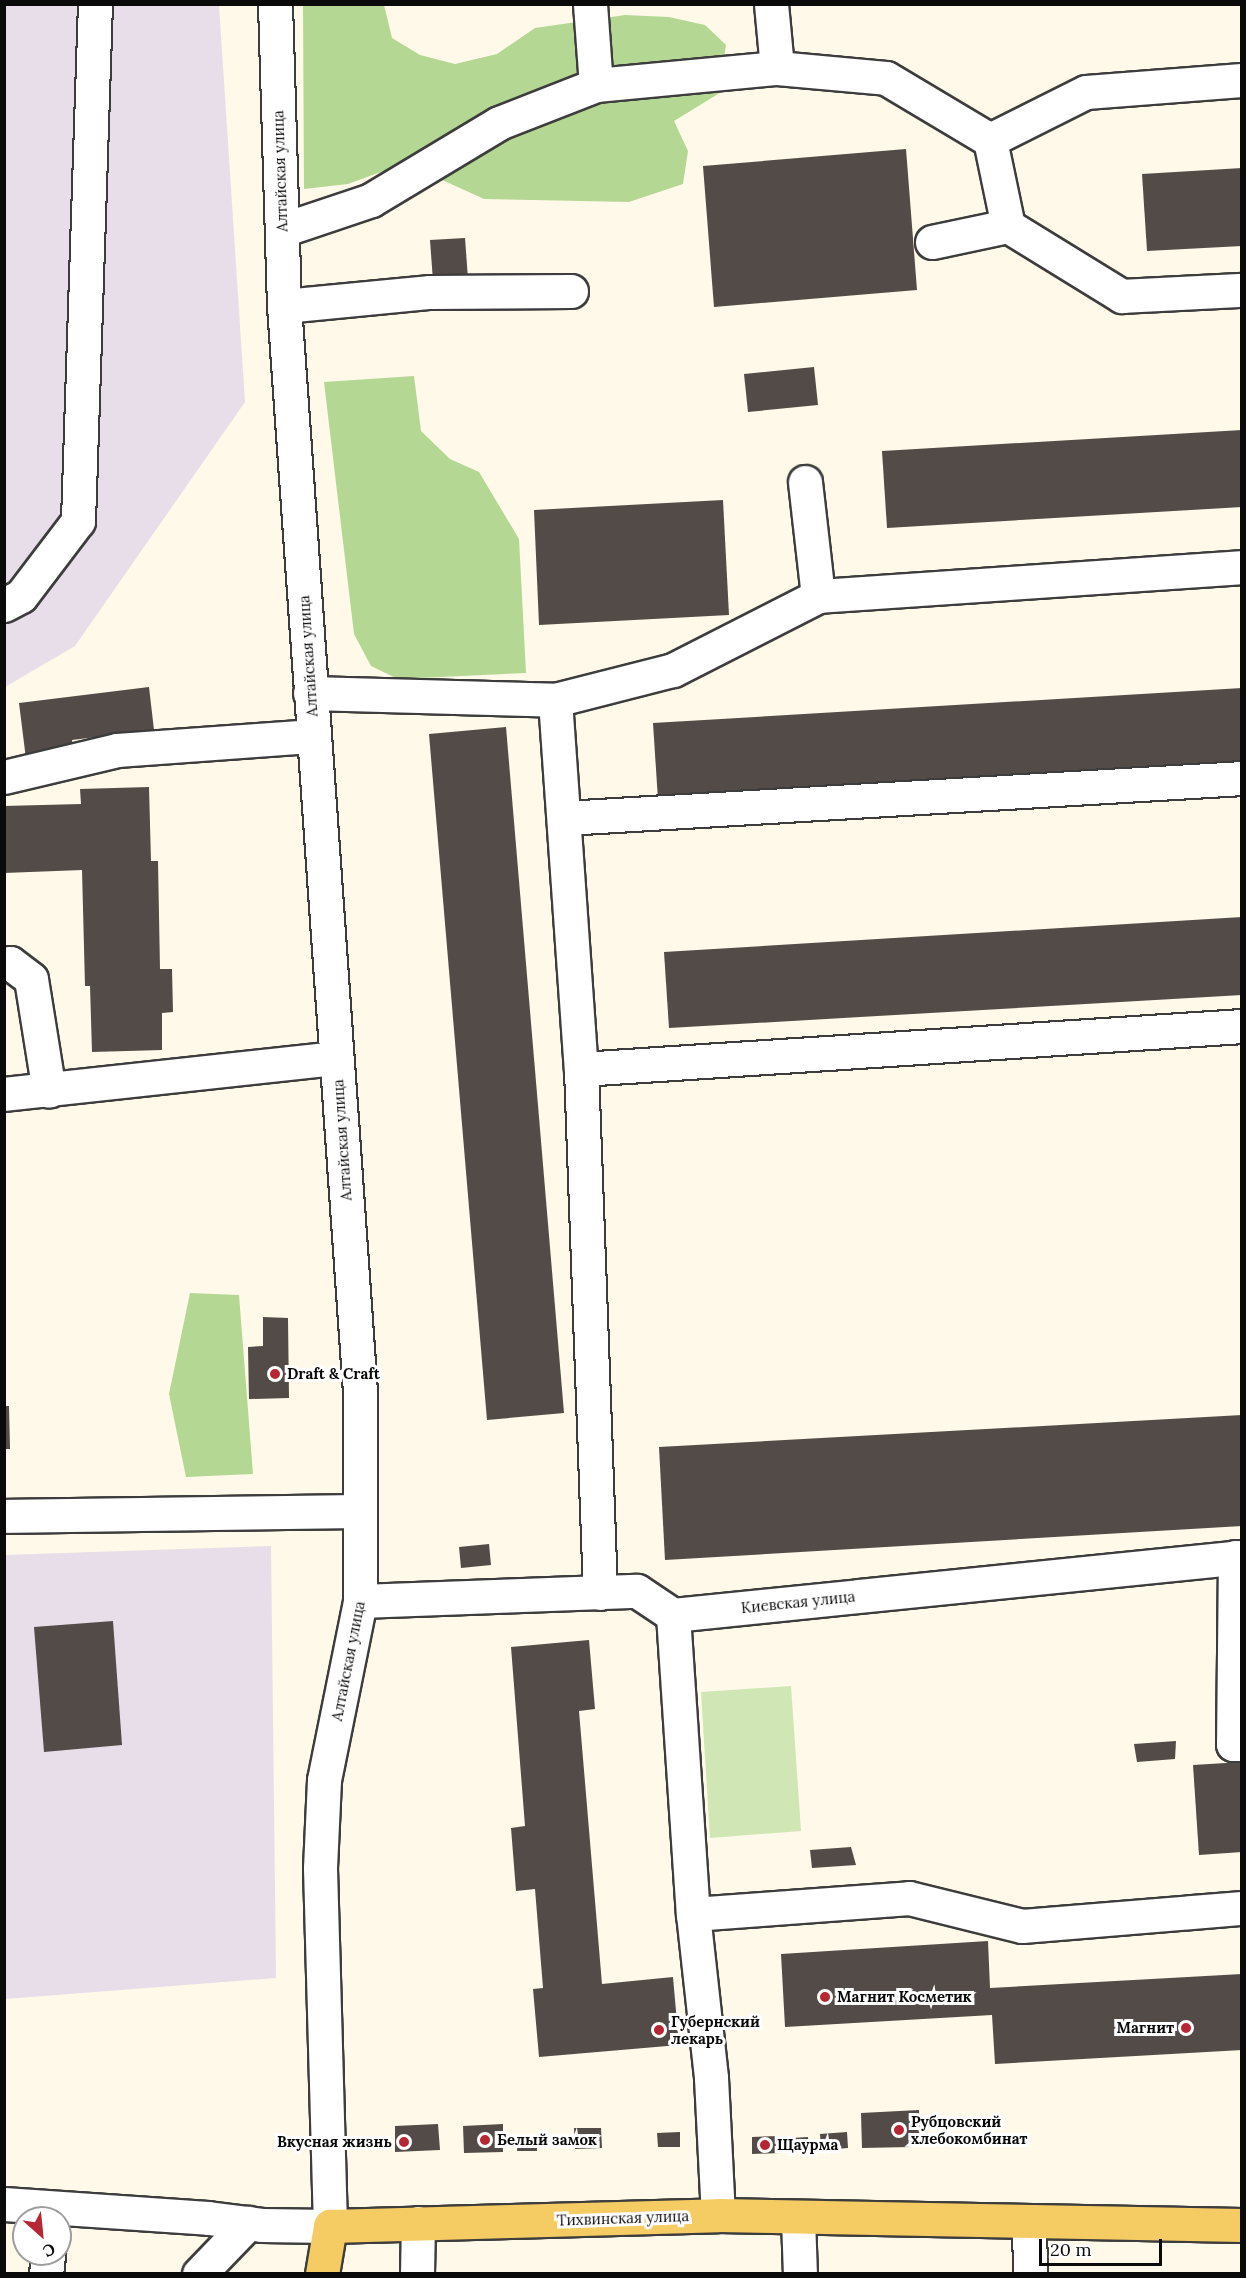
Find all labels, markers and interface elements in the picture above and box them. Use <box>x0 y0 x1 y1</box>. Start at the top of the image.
street label: Алтайская улица <box>269 110 291 232</box>
street label: Алтайская улица <box>295 595 321 717</box>
street label: Алтайская улица <box>329 1079 355 1201</box>
place label: Draft & Craft <box>287 1365 380 1383</box>
marker: Draft & Craft <box>268 1367 282 1381</box>
street label: Киевская улица <box>740 1587 856 1617</box>
street label: Алтайская улица <box>328 1599 368 1723</box>
place label: Магнит Косметик <box>837 1988 972 2006</box>
marker: Магнит Косметик <box>818 1990 832 2004</box>
place label: Губернский лекарь <box>671 2012 760 2047</box>
place label: Магнит <box>1116 2019 1174 2037</box>
marker: Магнит <box>1179 2021 1193 2035</box>
marker: Губернский лекарь <box>652 2023 666 2037</box>
place label: Рубцовский хлебокомбинат <box>911 2112 1027 2147</box>
marker: Рубцовский хлебокомбинат <box>892 2123 906 2137</box>
place label: Белый замок <box>497 2131 597 2149</box>
place label: Вкусная жизнь <box>277 2133 392 2151</box>
marker: Белый замок <box>478 2133 492 2147</box>
marker: Вкусная жизнь <box>397 2135 411 2149</box>
place label: Щаурма <box>777 2136 838 2154</box>
marker: Щаурма <box>758 2138 772 2152</box>
north arrow <box>12 2206 72 2266</box>
street label: Тихвинская улица <box>557 2207 689 2229</box>
scale bar <box>1042 2227 1165 2265</box>
text: 20 m <box>1050 2238 1092 2261</box>
text: С <box>40 2239 59 2262</box>

